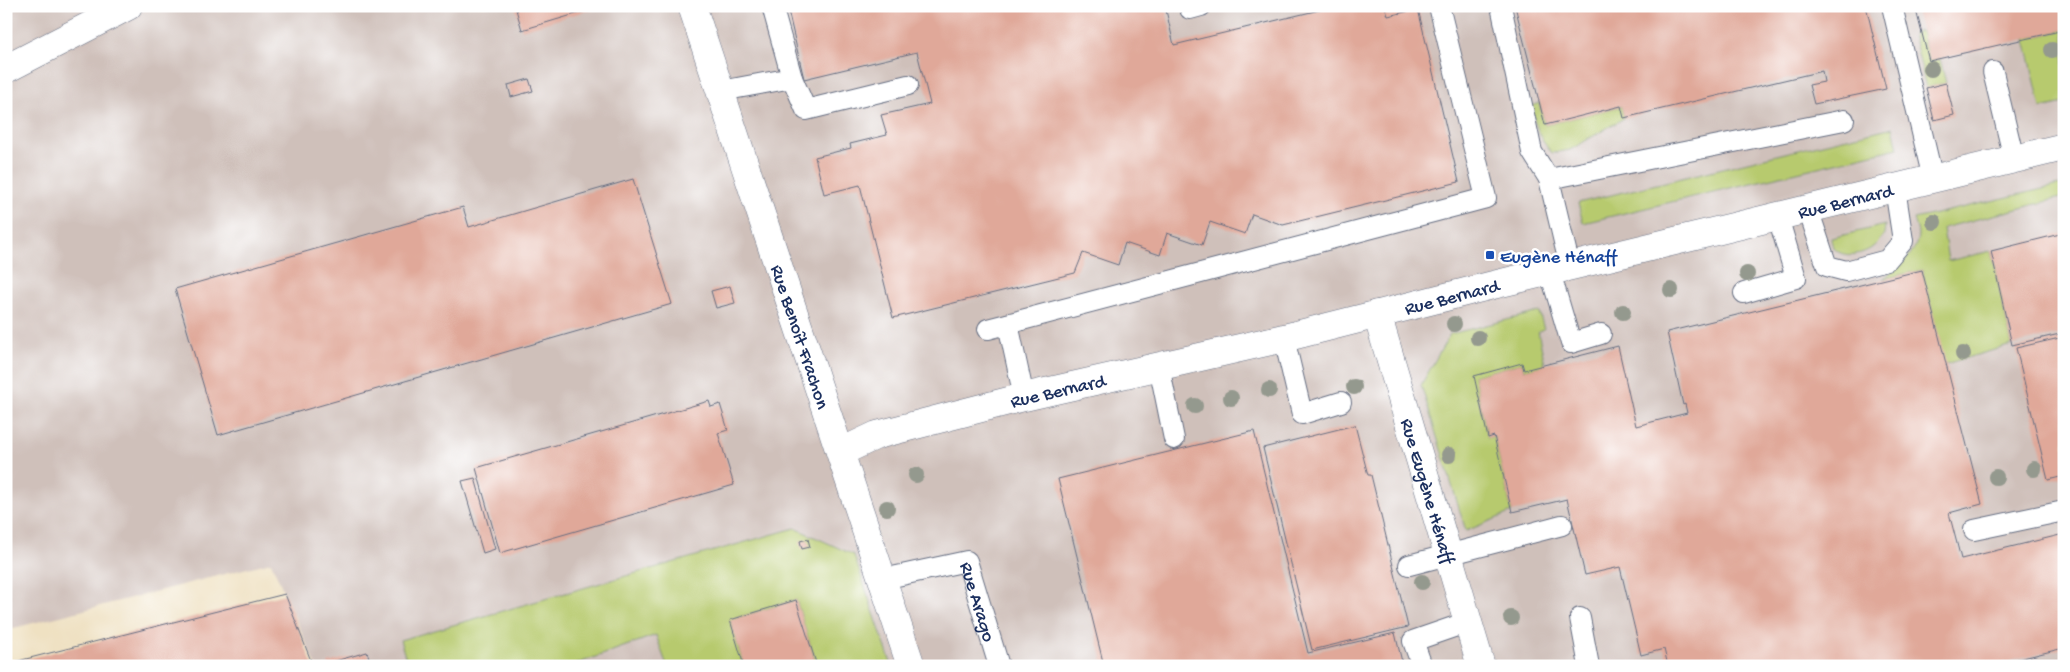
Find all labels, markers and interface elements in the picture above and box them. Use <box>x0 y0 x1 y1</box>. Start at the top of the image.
street label: Rue Bernard <box>1796 180 1897 226</box>
place label: Eugène Hénaff <box>1500 247 1619 270</box>
marker: Eugène Hénaff <box>1484 249 1496 261</box>
street label: Rue Benoît Frachon <box>764 262 833 413</box>
street label: Rue Bernard <box>1402 275 1504 322</box>
street label: Rue Bernard <box>1008 370 1110 415</box>
street label: Rue Eugène Hénaff <box>1394 416 1459 569</box>
street label: Rue Arago <box>953 560 999 645</box>

